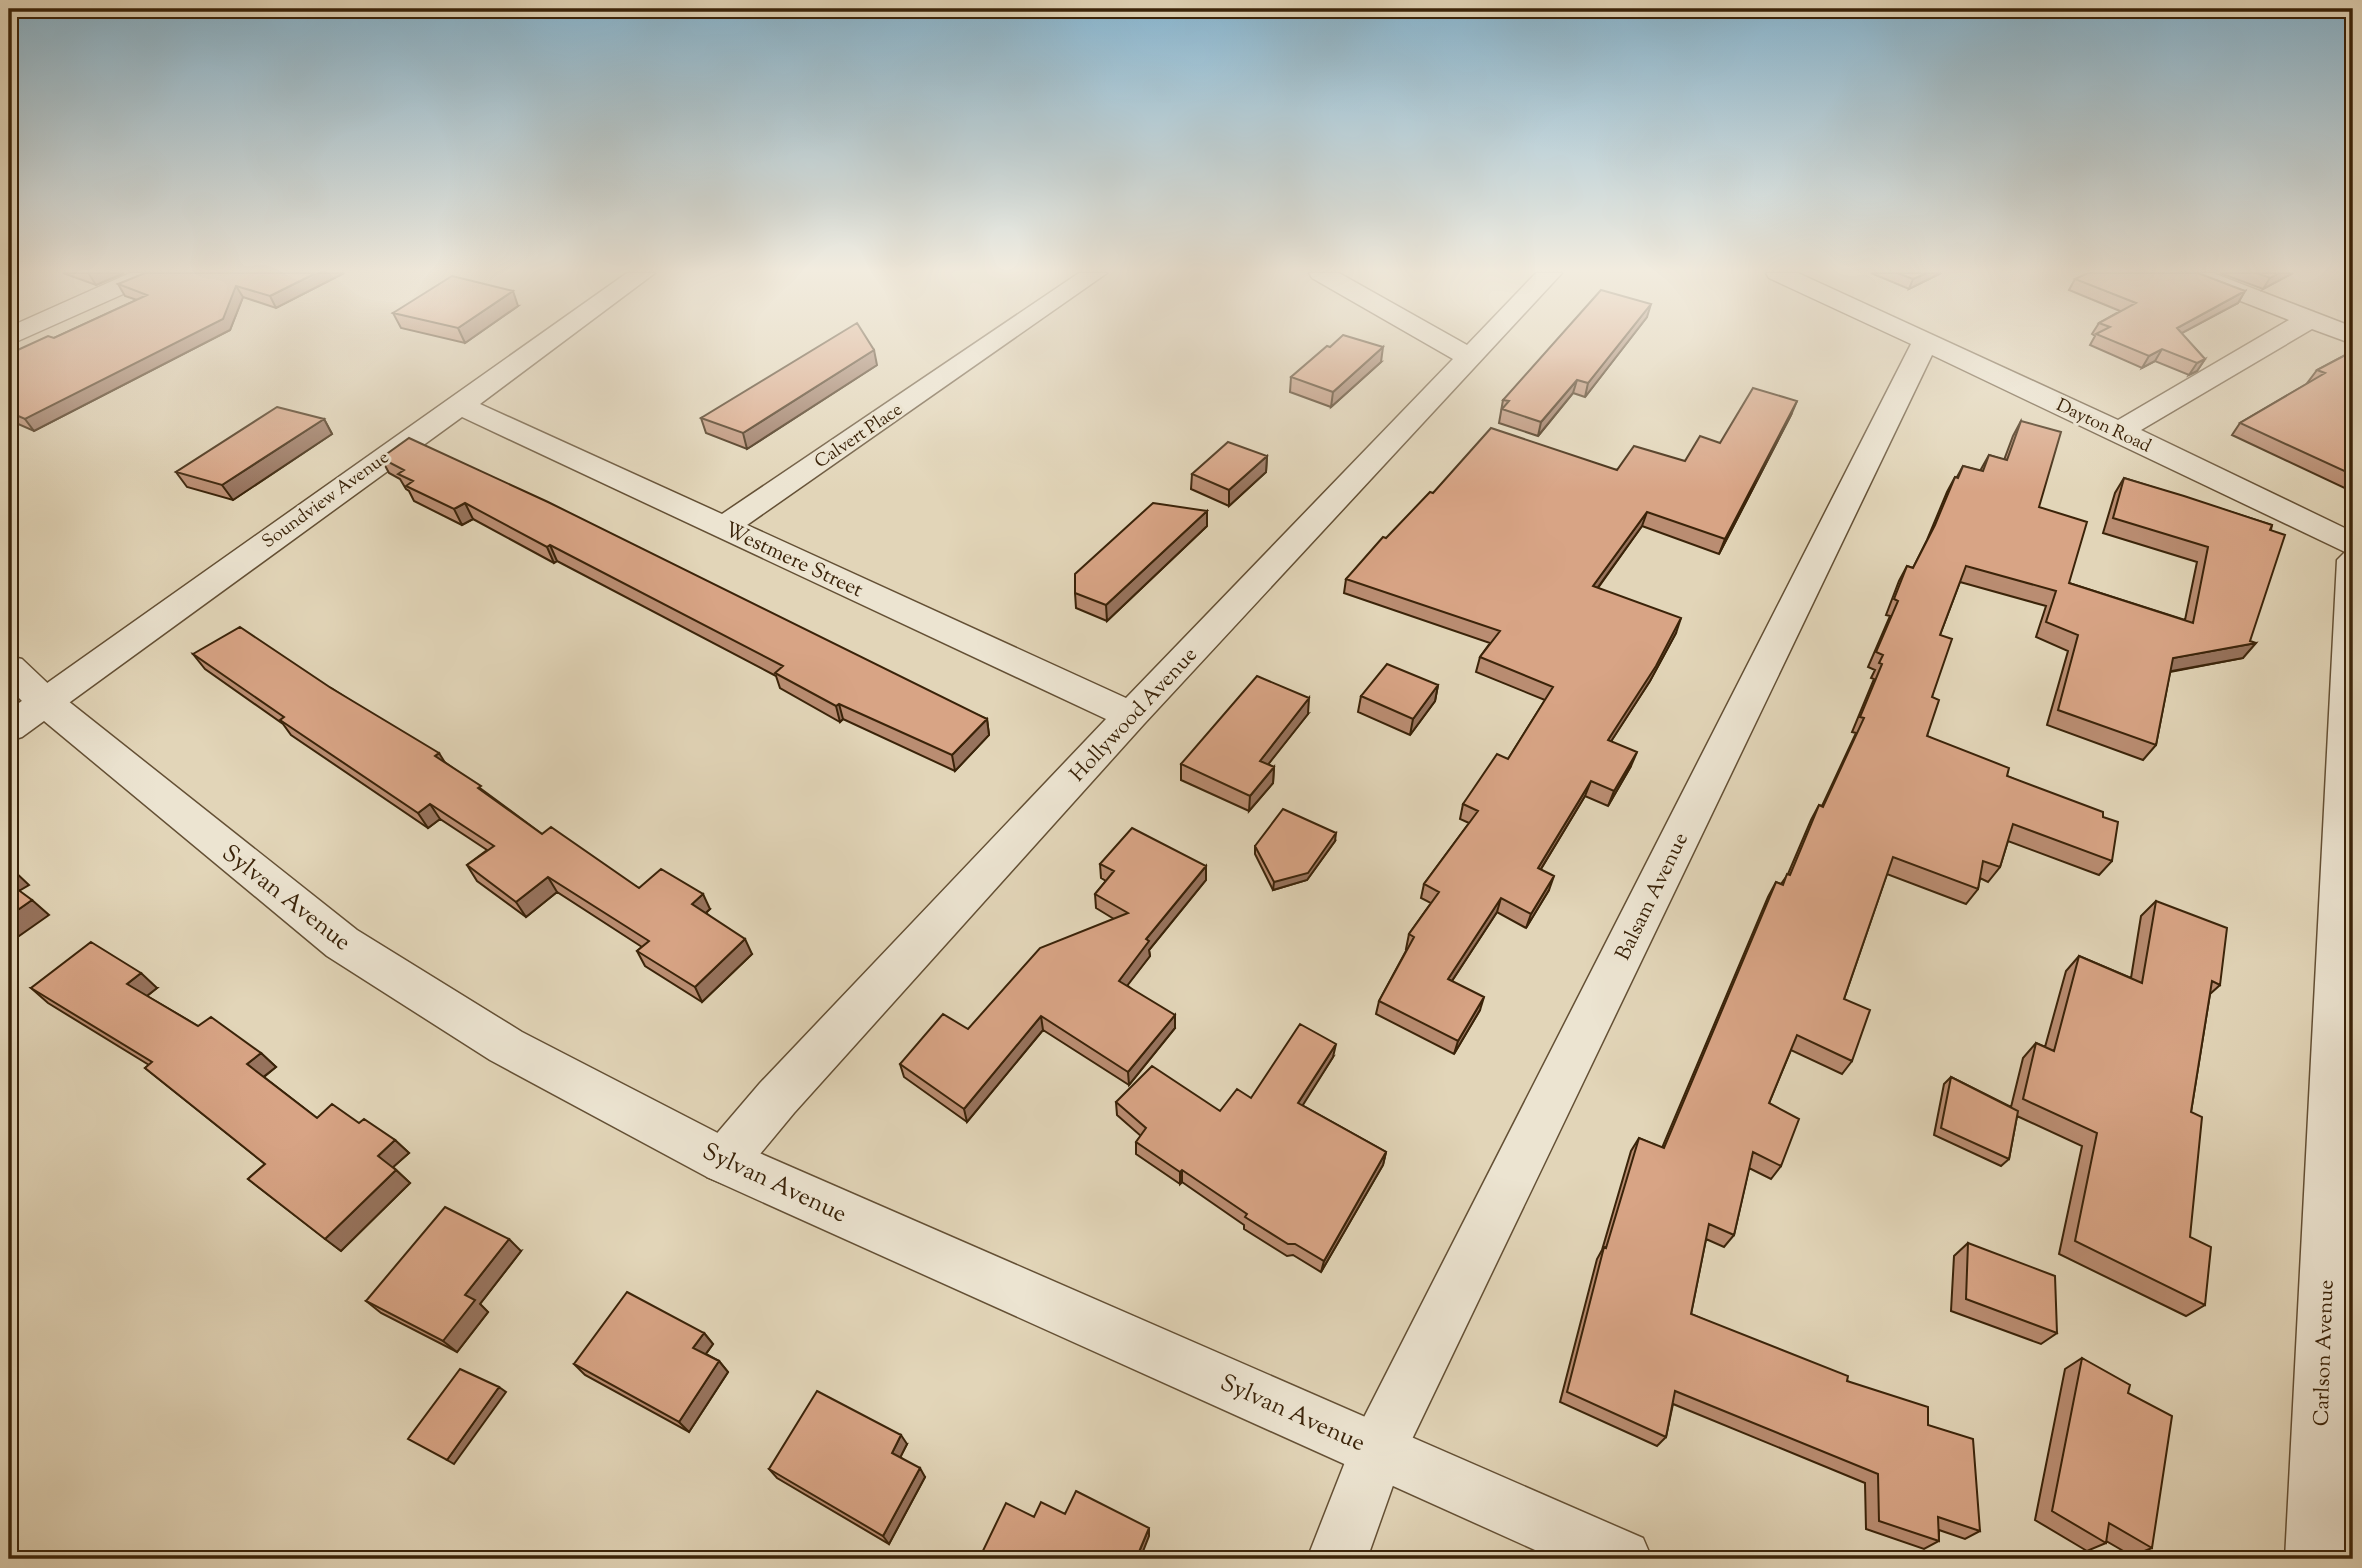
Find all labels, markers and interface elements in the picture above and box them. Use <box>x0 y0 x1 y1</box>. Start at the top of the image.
street label: Dayton Road <box>2051 393 2155 460</box>
street label: Calvert Place <box>810 398 908 476</box>
street label: Soundview Avenue <box>257 446 395 556</box>
street label: Westmere Street <box>719 516 867 606</box>
street label: Hollywood Avenue <box>1064 641 1205 789</box>
street label: Balsam Avenue <box>1609 828 1697 966</box>
street label: Sylvan Avenue <box>214 837 358 960</box>
street label: Sylvan Avenue <box>696 1136 852 1232</box>
street label: Carlson Avenue <box>2307 1279 2343 1427</box>
street label: Sylvan Avenue <box>1214 1367 1370 1461</box>

